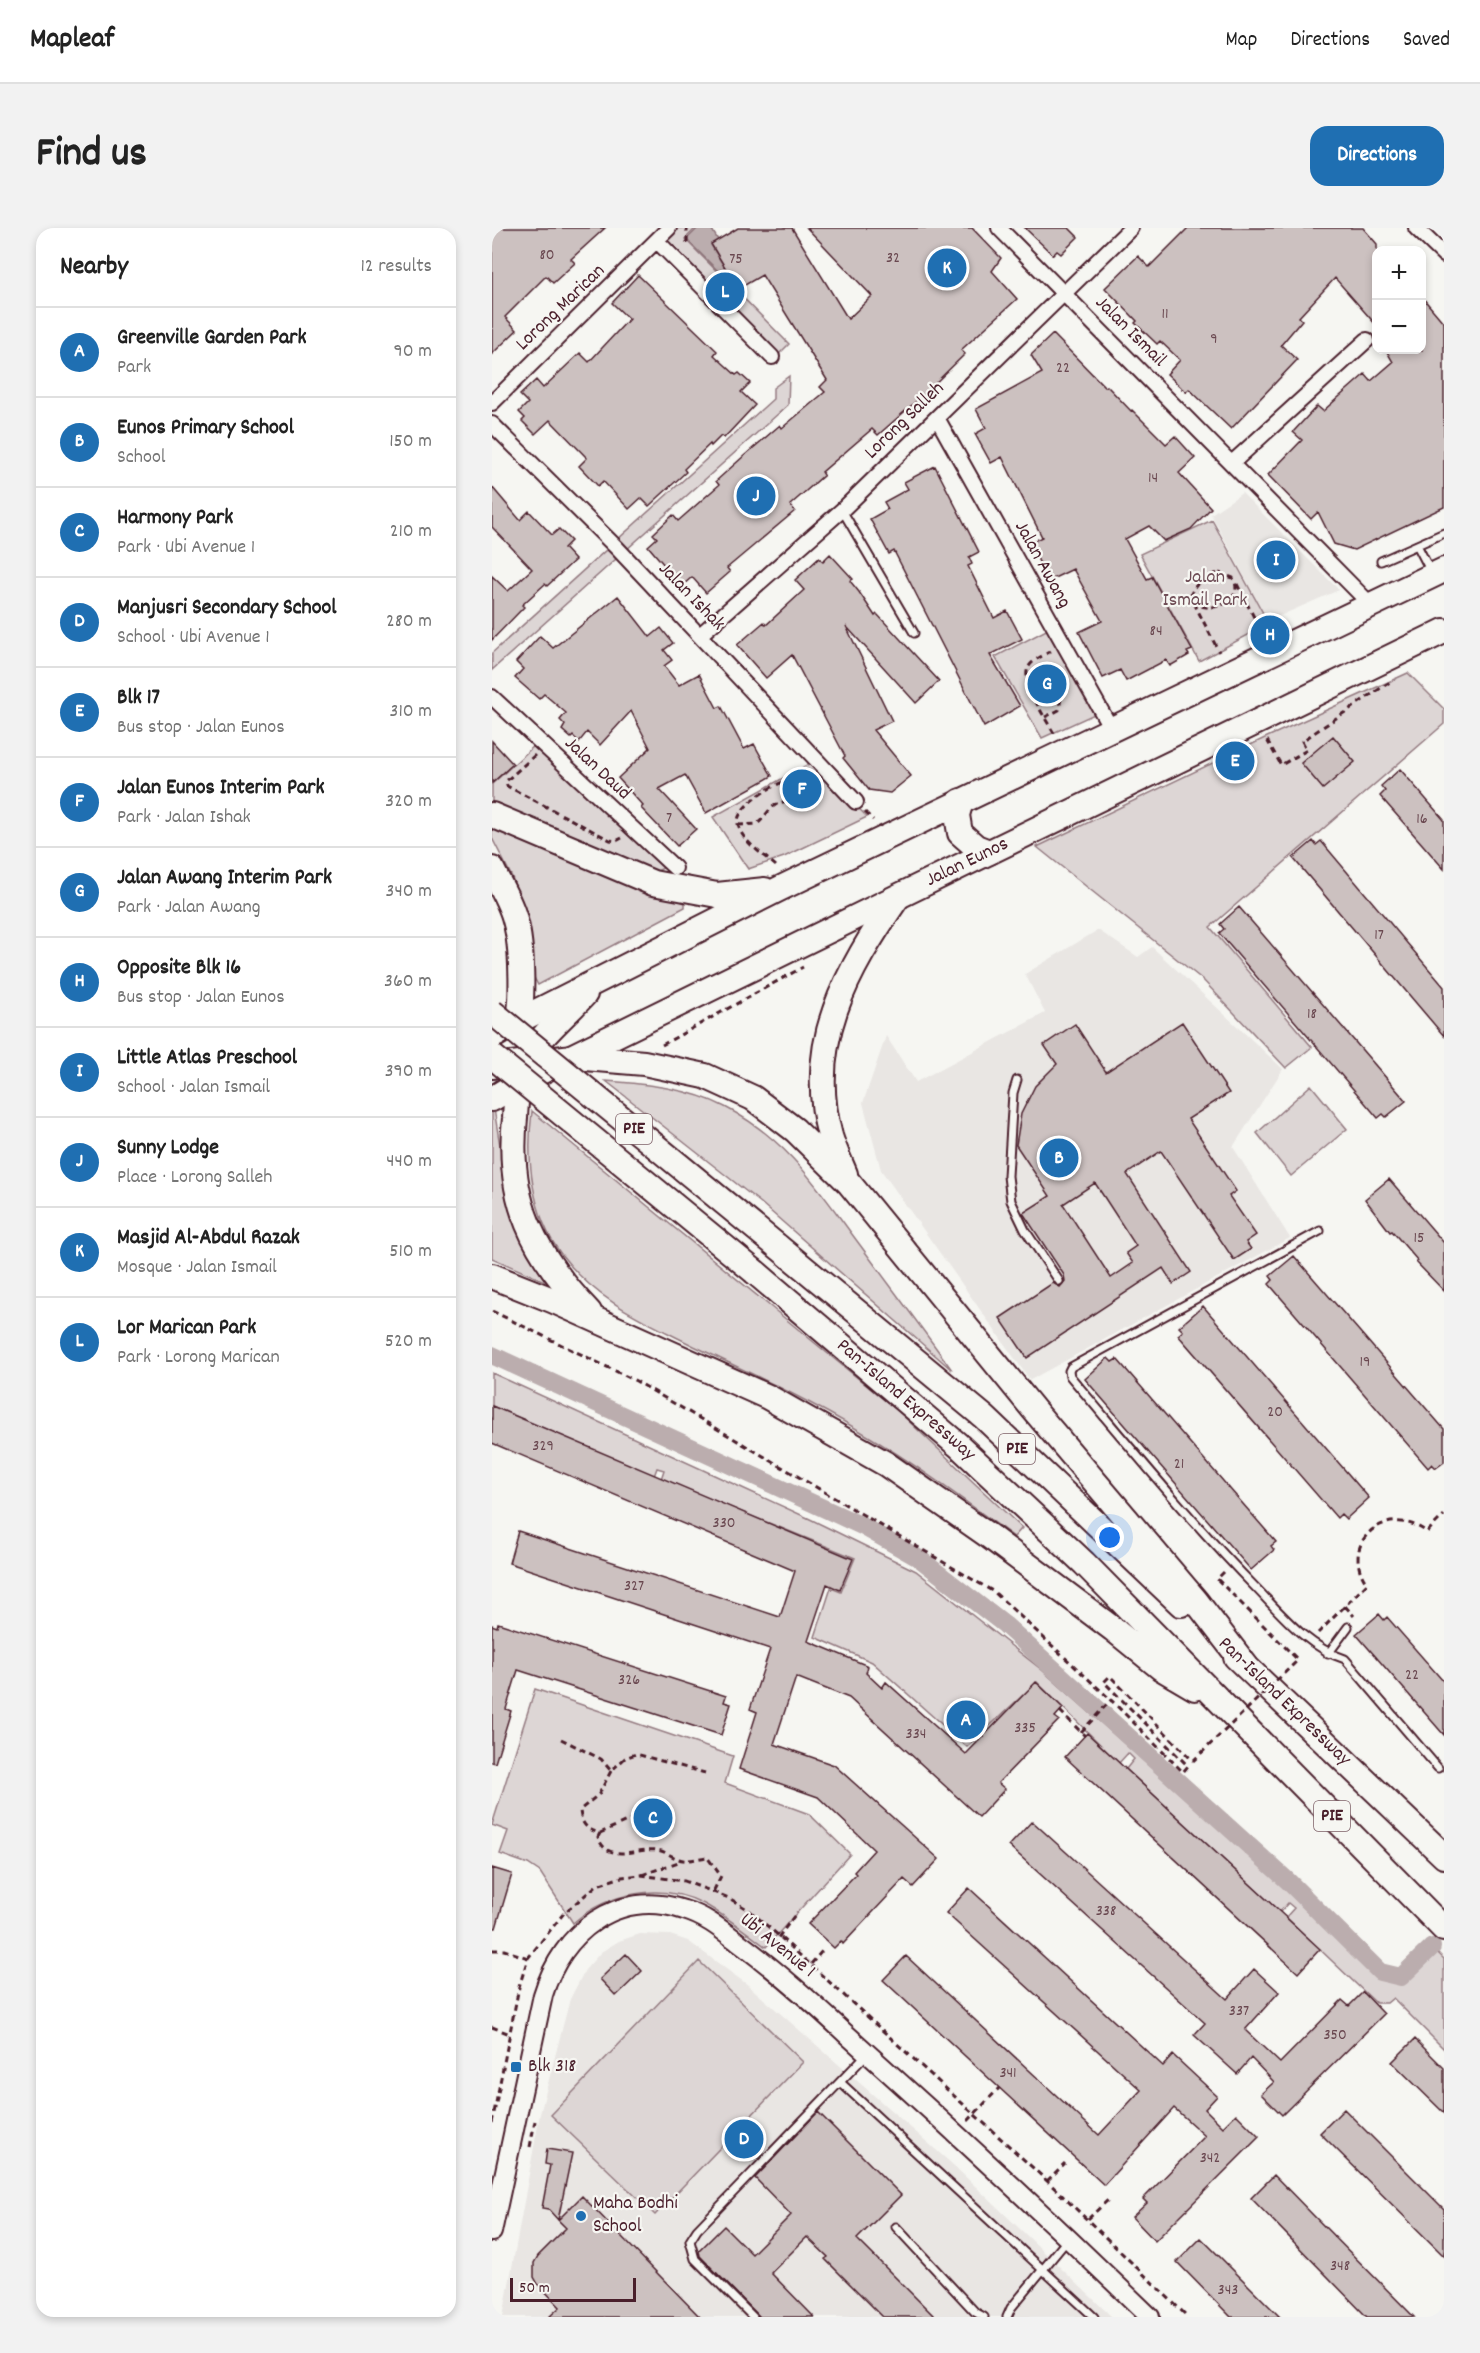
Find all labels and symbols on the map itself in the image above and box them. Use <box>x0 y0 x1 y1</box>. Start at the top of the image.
house number: 80 <box>539 244 555 267</box>
pin: K <box>928 246 966 291</box>
house number: 32 <box>886 247 900 270</box>
house number: 75 <box>729 248 743 271</box>
street label: Lorong Marican <box>510 258 612 358</box>
pin: L <box>706 270 744 314</box>
street label: Jalan Ismail <box>1088 290 1172 374</box>
house number: 11 <box>1161 303 1169 326</box>
house number: 9 <box>1210 328 1218 351</box>
house number: 22 <box>1056 357 1070 380</box>
street label: Lorong Salleh <box>859 376 951 466</box>
house number: 14 <box>1148 467 1158 490</box>
pin: J <box>736 474 776 518</box>
street label: Jalan Awang <box>1007 516 1077 614</box>
pin: I <box>1256 538 1296 582</box>
street label: Jalan Ishak <box>651 556 731 638</box>
park label: Jalan Ismail Park <box>1163 564 1247 615</box>
pin: H <box>1250 612 1290 658</box>
house number: 84 <box>1149 620 1163 643</box>
pin: G <box>1028 662 1066 706</box>
street label: Jalan Daud <box>557 731 637 807</box>
pin: E <box>1216 738 1254 784</box>
pin: F <box>782 766 822 812</box>
house number: 7 <box>666 807 672 830</box>
house number: 16 <box>1416 808 1428 831</box>
street label: Jalan Eunos <box>921 831 1014 895</box>
house number: 17 <box>1374 924 1384 947</box>
house number: 18 <box>1307 1003 1317 1026</box>
road number: PIE <box>616 1114 652 1144</box>
pin: B <box>1040 1136 1078 1180</box>
house number: 15 <box>1414 1227 1424 1250</box>
street label: Pan-Island Expressway <box>830 1333 982 1469</box>
house number: 19 <box>1360 1351 1370 1374</box>
house number: 20 <box>1267 1401 1283 1424</box>
road number: PIE <box>999 1434 1035 1464</box>
house number: 329 <box>532 1435 554 1458</box>
house number: 21 <box>1174 1453 1184 1476</box>
house number: 330 <box>713 1512 735 1535</box>
your location <box>1095 1523 1124 1552</box>
house number: 327 <box>624 1575 644 1598</box>
street label: Pan-Island Expressway <box>1211 1631 1358 1774</box>
house number: 22 <box>1405 1664 1419 1687</box>
house number: 326 <box>618 1669 640 1692</box>
pin: A <box>946 1698 986 1742</box>
house number: 335 <box>1014 1717 1036 1740</box>
house number: 334 <box>906 1723 926 1746</box>
pin: C <box>634 1796 672 1840</box>
road number: PIE <box>1314 1801 1350 1831</box>
house number: 338 <box>1096 1900 1116 1923</box>
street label: Ubi Avenue 1 <box>733 1907 821 1985</box>
house number: 337 <box>1229 2000 1249 2023</box>
house number: 350 <box>1323 2024 1347 2047</box>
place label: Blk 318 <box>528 2053 576 2081</box>
marker: Blk 318 <box>509 2060 523 2074</box>
house number: 341 <box>999 2062 1017 2085</box>
pin: D <box>724 2116 764 2162</box>
house number: 342 <box>1200 2147 1220 2170</box>
place label: Maha Bodhi School <box>593 2190 678 2241</box>
marker: Maha Bodhi School <box>574 2209 588 2223</box>
house number: 348 <box>1330 2255 1350 2278</box>
scale bar <box>510 2275 636 2302</box>
house number: 343 <box>1218 2279 1238 2302</box>

